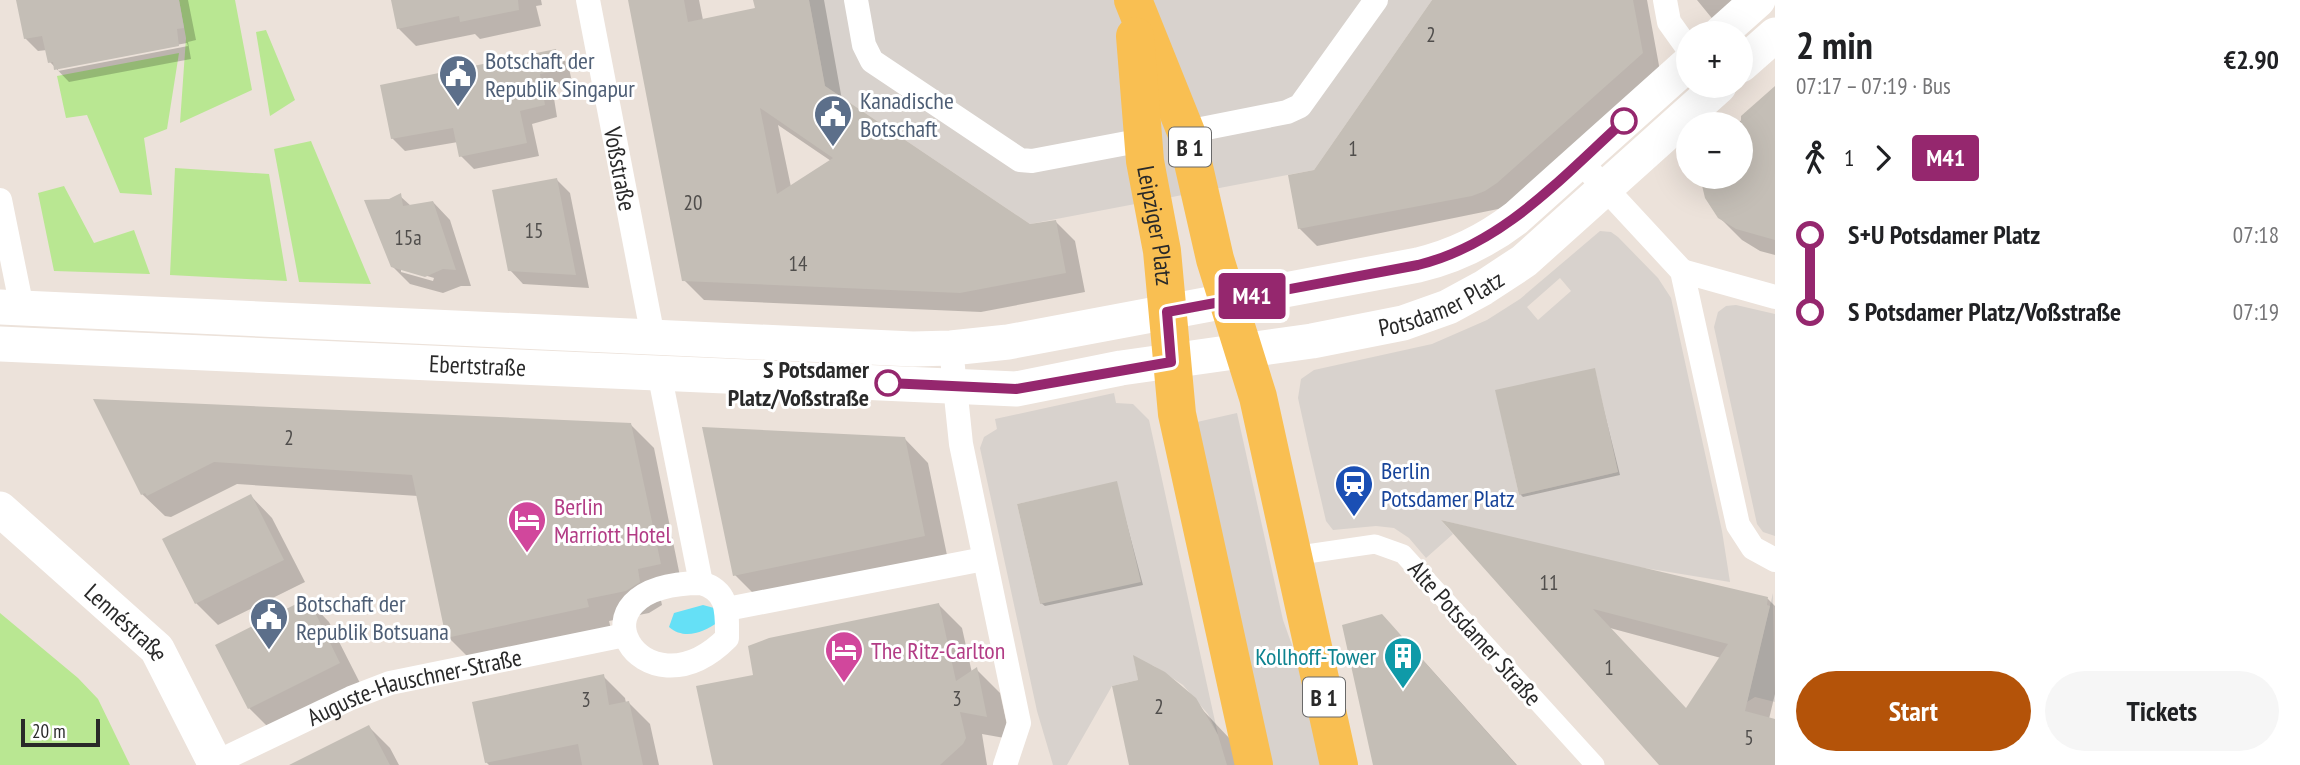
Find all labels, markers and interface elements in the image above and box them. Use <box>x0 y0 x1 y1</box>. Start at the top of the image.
text: 2 min <box>1796 20 1873 69</box>
house number: 2 <box>1426 21 1436 48</box>
map controls <box>1676 21 1753 189</box>
button: + <box>1676 21 1753 98</box>
text: €2.90 <box>2224 43 2279 76</box>
place label: Botschaft der Republik Singapur <box>485 45 635 104</box>
public building icon: Botschaft der Republik Singapur <box>437 53 479 108</box>
text: 07:17 – 07:19 · Bus <box>1796 71 1951 100</box>
place label: Kanadische Botschaft <box>860 85 954 144</box>
public building icon: Kanadische Botschaft <box>812 93 854 148</box>
unlabelled marker <box>1611 108 1637 134</box>
button: − <box>1676 112 1753 189</box>
street label: Voßstraße <box>597 123 644 213</box>
road number: B 1 <box>1169 128 1211 166</box>
house number: 1 <box>1348 135 1358 162</box>
icon: walk <box>1796 139 1834 177</box>
icon: forward <box>1864 139 1902 177</box>
text: M41 <box>1926 142 1965 173</box>
text: 1 <box>1844 143 1854 172</box>
street label: Leipziger Platz <box>1131 163 1181 287</box>
house number: 20 <box>684 189 702 216</box>
house number: 15 <box>525 217 543 244</box>
text: S+U Potsdamer Platz <box>1848 218 2040 251</box>
text: 07:18 <box>2233 220 2279 249</box>
house number: 15a <box>394 224 422 251</box>
house number: 14 <box>789 250 808 277</box>
street label: Potsdamer Platz <box>1376 263 1510 343</box>
line badge: M41 <box>1212 273 1292 319</box>
text: M41 <box>1233 280 1271 311</box>
text: S Potsdamer Platz/Voßstraße <box>1848 295 2121 328</box>
text: 07:19 <box>2233 297 2279 326</box>
street label: Ebertstraße <box>428 348 527 383</box>
place label: S Potsdamer Platz/Voßstraße <box>728 354 870 413</box>
marker: S Potsdamer Platz/Voßstraße <box>875 370 901 396</box>
house number: 2 <box>284 424 294 451</box>
place label: Berlin Potsdamer Platz <box>1381 455 1515 514</box>
station icon: Berlin Potsdamer Platz <box>1333 463 1375 518</box>
place label: Berlin Marriott Hotel <box>554 491 671 550</box>
hotel icon: Berlin Marriott Hotel <box>506 499 548 554</box>
street label: Alte Potsdamer Straße <box>1401 554 1549 712</box>
house number: 11 <box>1540 569 1558 596</box>
street label: Lennéstraße <box>78 576 176 666</box>
place label: Botschaft der Republik Botsuana <box>296 588 449 647</box>
public building icon: Botschaft der Republik Botsuana <box>248 596 290 651</box>
hotel icon: The Ritz-Carlton <box>823 629 865 684</box>
place label: The Ritz-Carlton <box>871 635 1005 666</box>
building icon: Kollhoff-Tower <box>1382 635 1424 690</box>
street label: Auguste-Hauschner-Straße <box>302 641 524 732</box>
place label: Kollhoff-Tower <box>1255 641 1376 672</box>
house number: 1 <box>1604 654 1614 681</box>
button: Start <box>1796 671 2031 751</box>
button: Tickets <box>2045 671 2279 751</box>
road number: B 1 <box>1303 678 1345 716</box>
house number: 3 <box>952 685 962 712</box>
house number: 3 <box>581 686 591 713</box>
house number: 2 <box>1154 693 1164 720</box>
scale bar <box>21 716 100 748</box>
text: 20 m <box>32 719 66 743</box>
house number: 5 <box>1744 724 1754 751</box>

